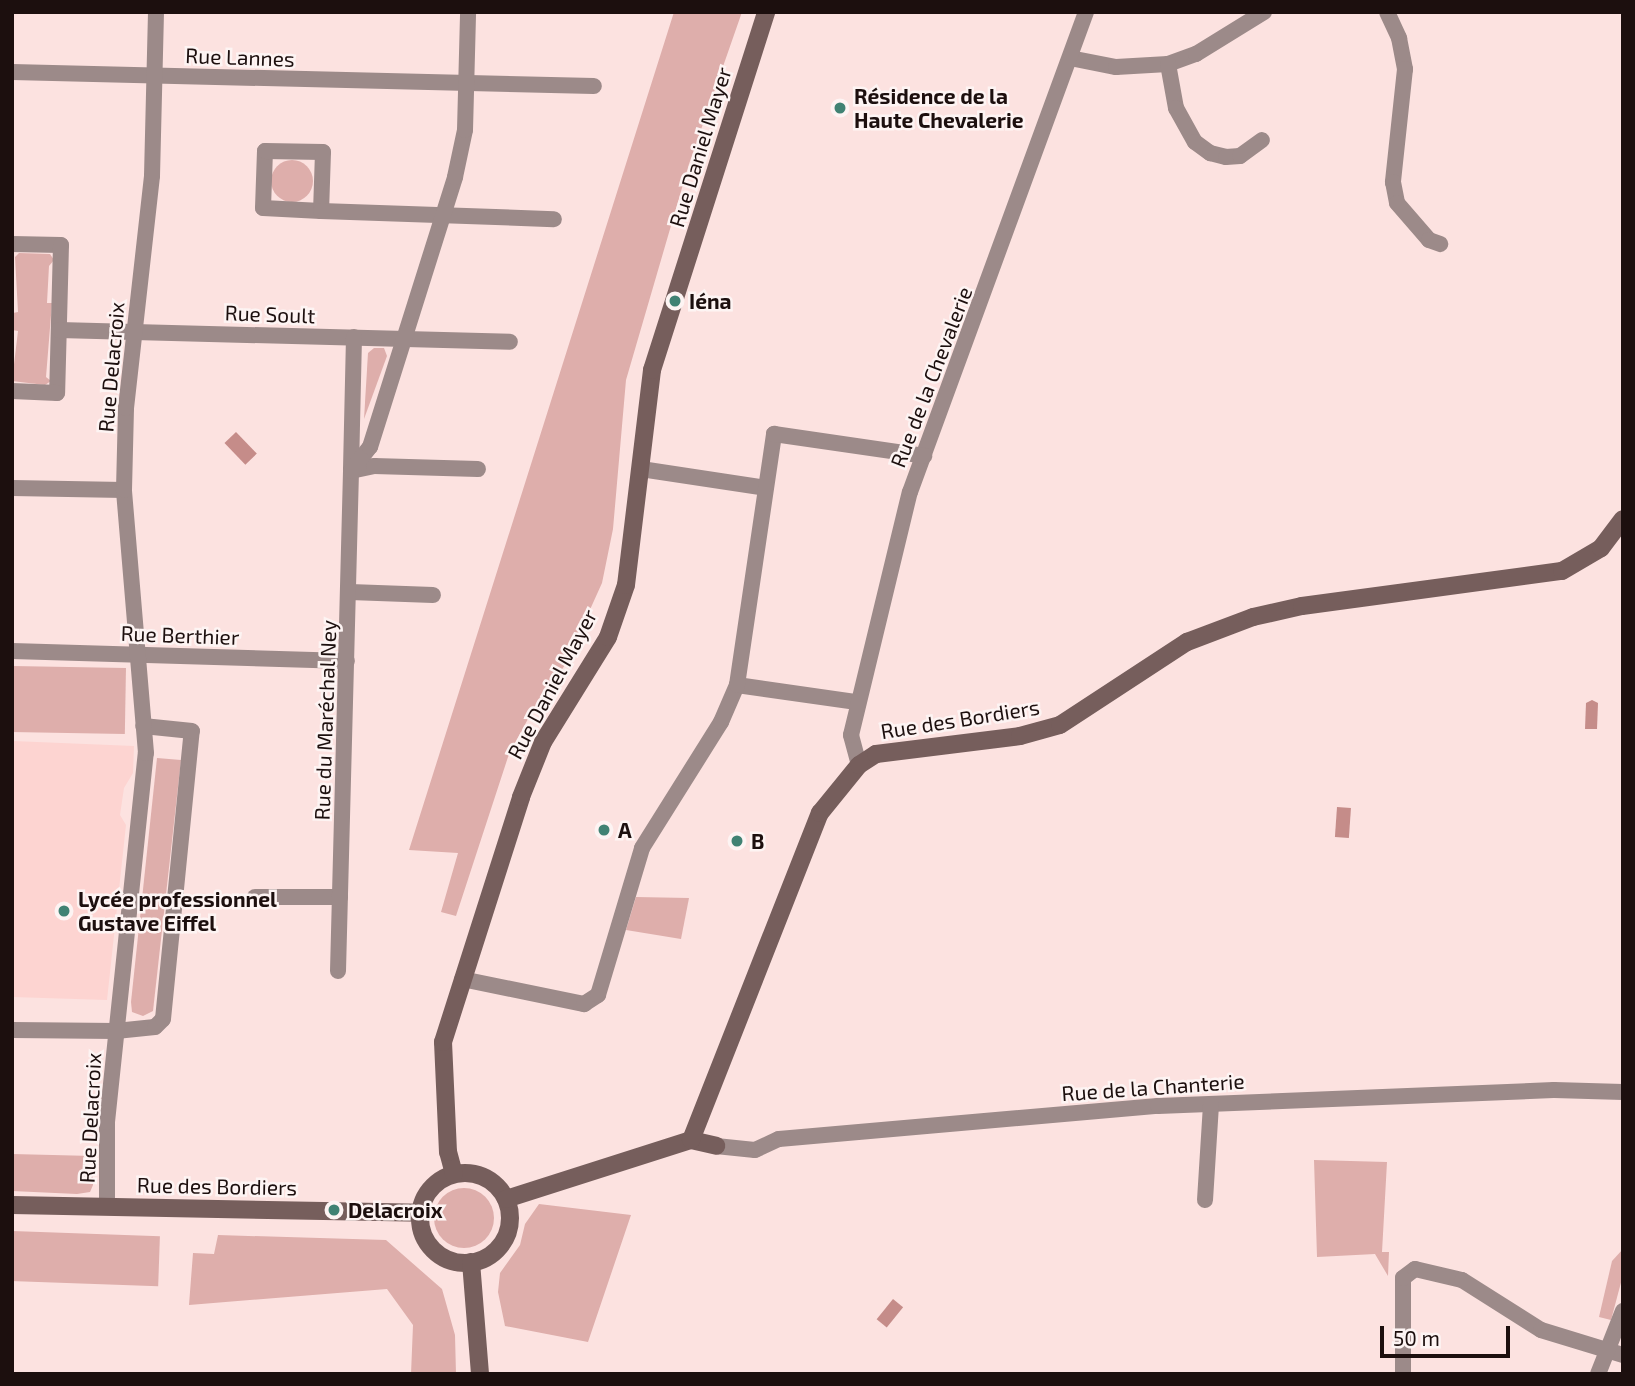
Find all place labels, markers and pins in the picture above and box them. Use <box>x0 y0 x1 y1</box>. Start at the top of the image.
place label: Résidence de la Haute Chevalerie <box>854 83 1024 133</box>
marker: Résidence de la Haute Chevalerie <box>832 100 848 116</box>
place label: Iéna <box>689 288 732 314</box>
marker: Iéna <box>667 293 683 309</box>
place label: A <box>618 817 632 843</box>
marker: A <box>596 822 612 838</box>
place label: B <box>751 828 764 854</box>
marker: B <box>729 833 745 849</box>
place label: Lycée professionnel Gustave Eiffel <box>78 886 277 936</box>
marker: Lycée professionnel Gustave Eiffel <box>56 903 72 919</box>
place label: Delacroix <box>348 1197 443 1223</box>
marker: Delacroix <box>326 1202 342 1218</box>

